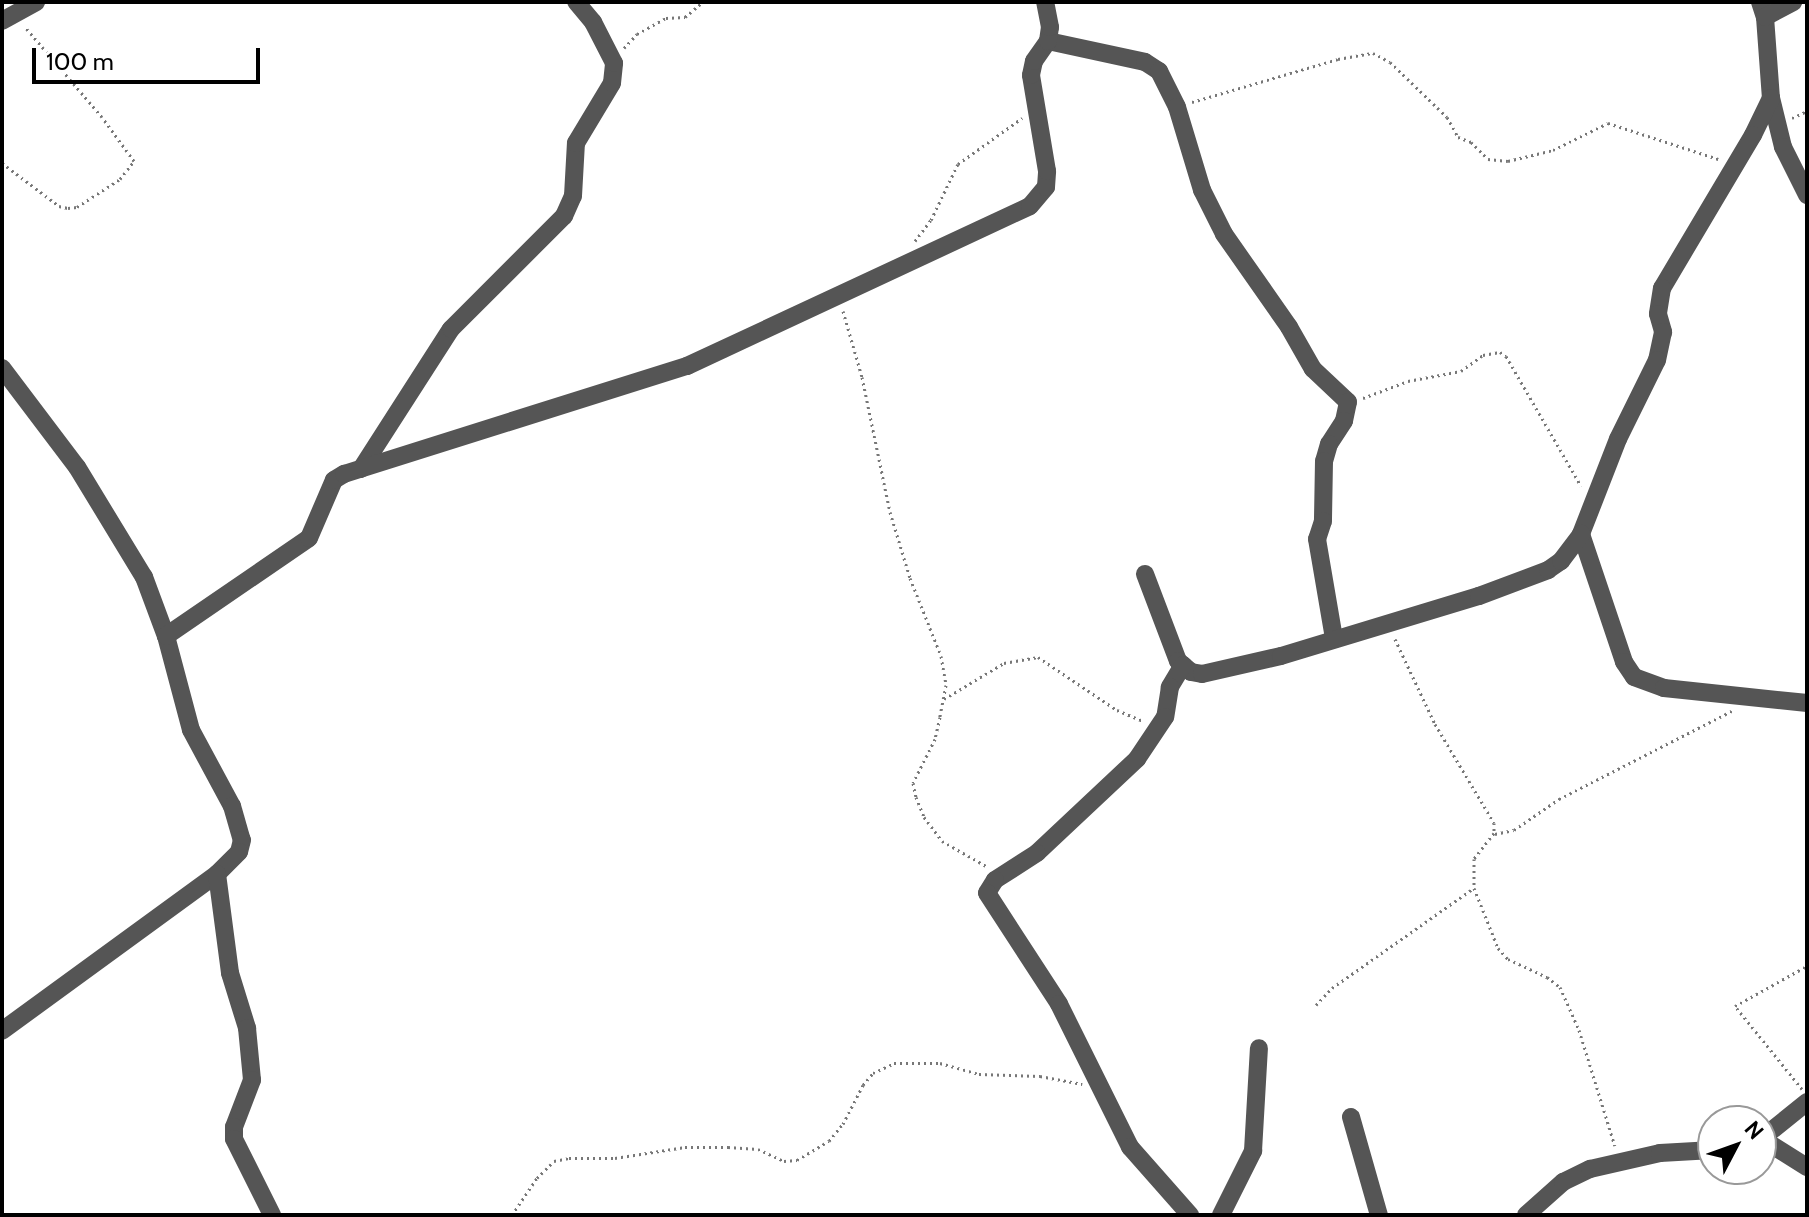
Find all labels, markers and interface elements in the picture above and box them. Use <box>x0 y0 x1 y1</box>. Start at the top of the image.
scale bar <box>36 32 264 82</box>
text: 100 m <box>46 47 114 76</box>
north arrow <box>1697 1105 1777 1185</box>
text: N <box>1739 1116 1769 1145</box>

